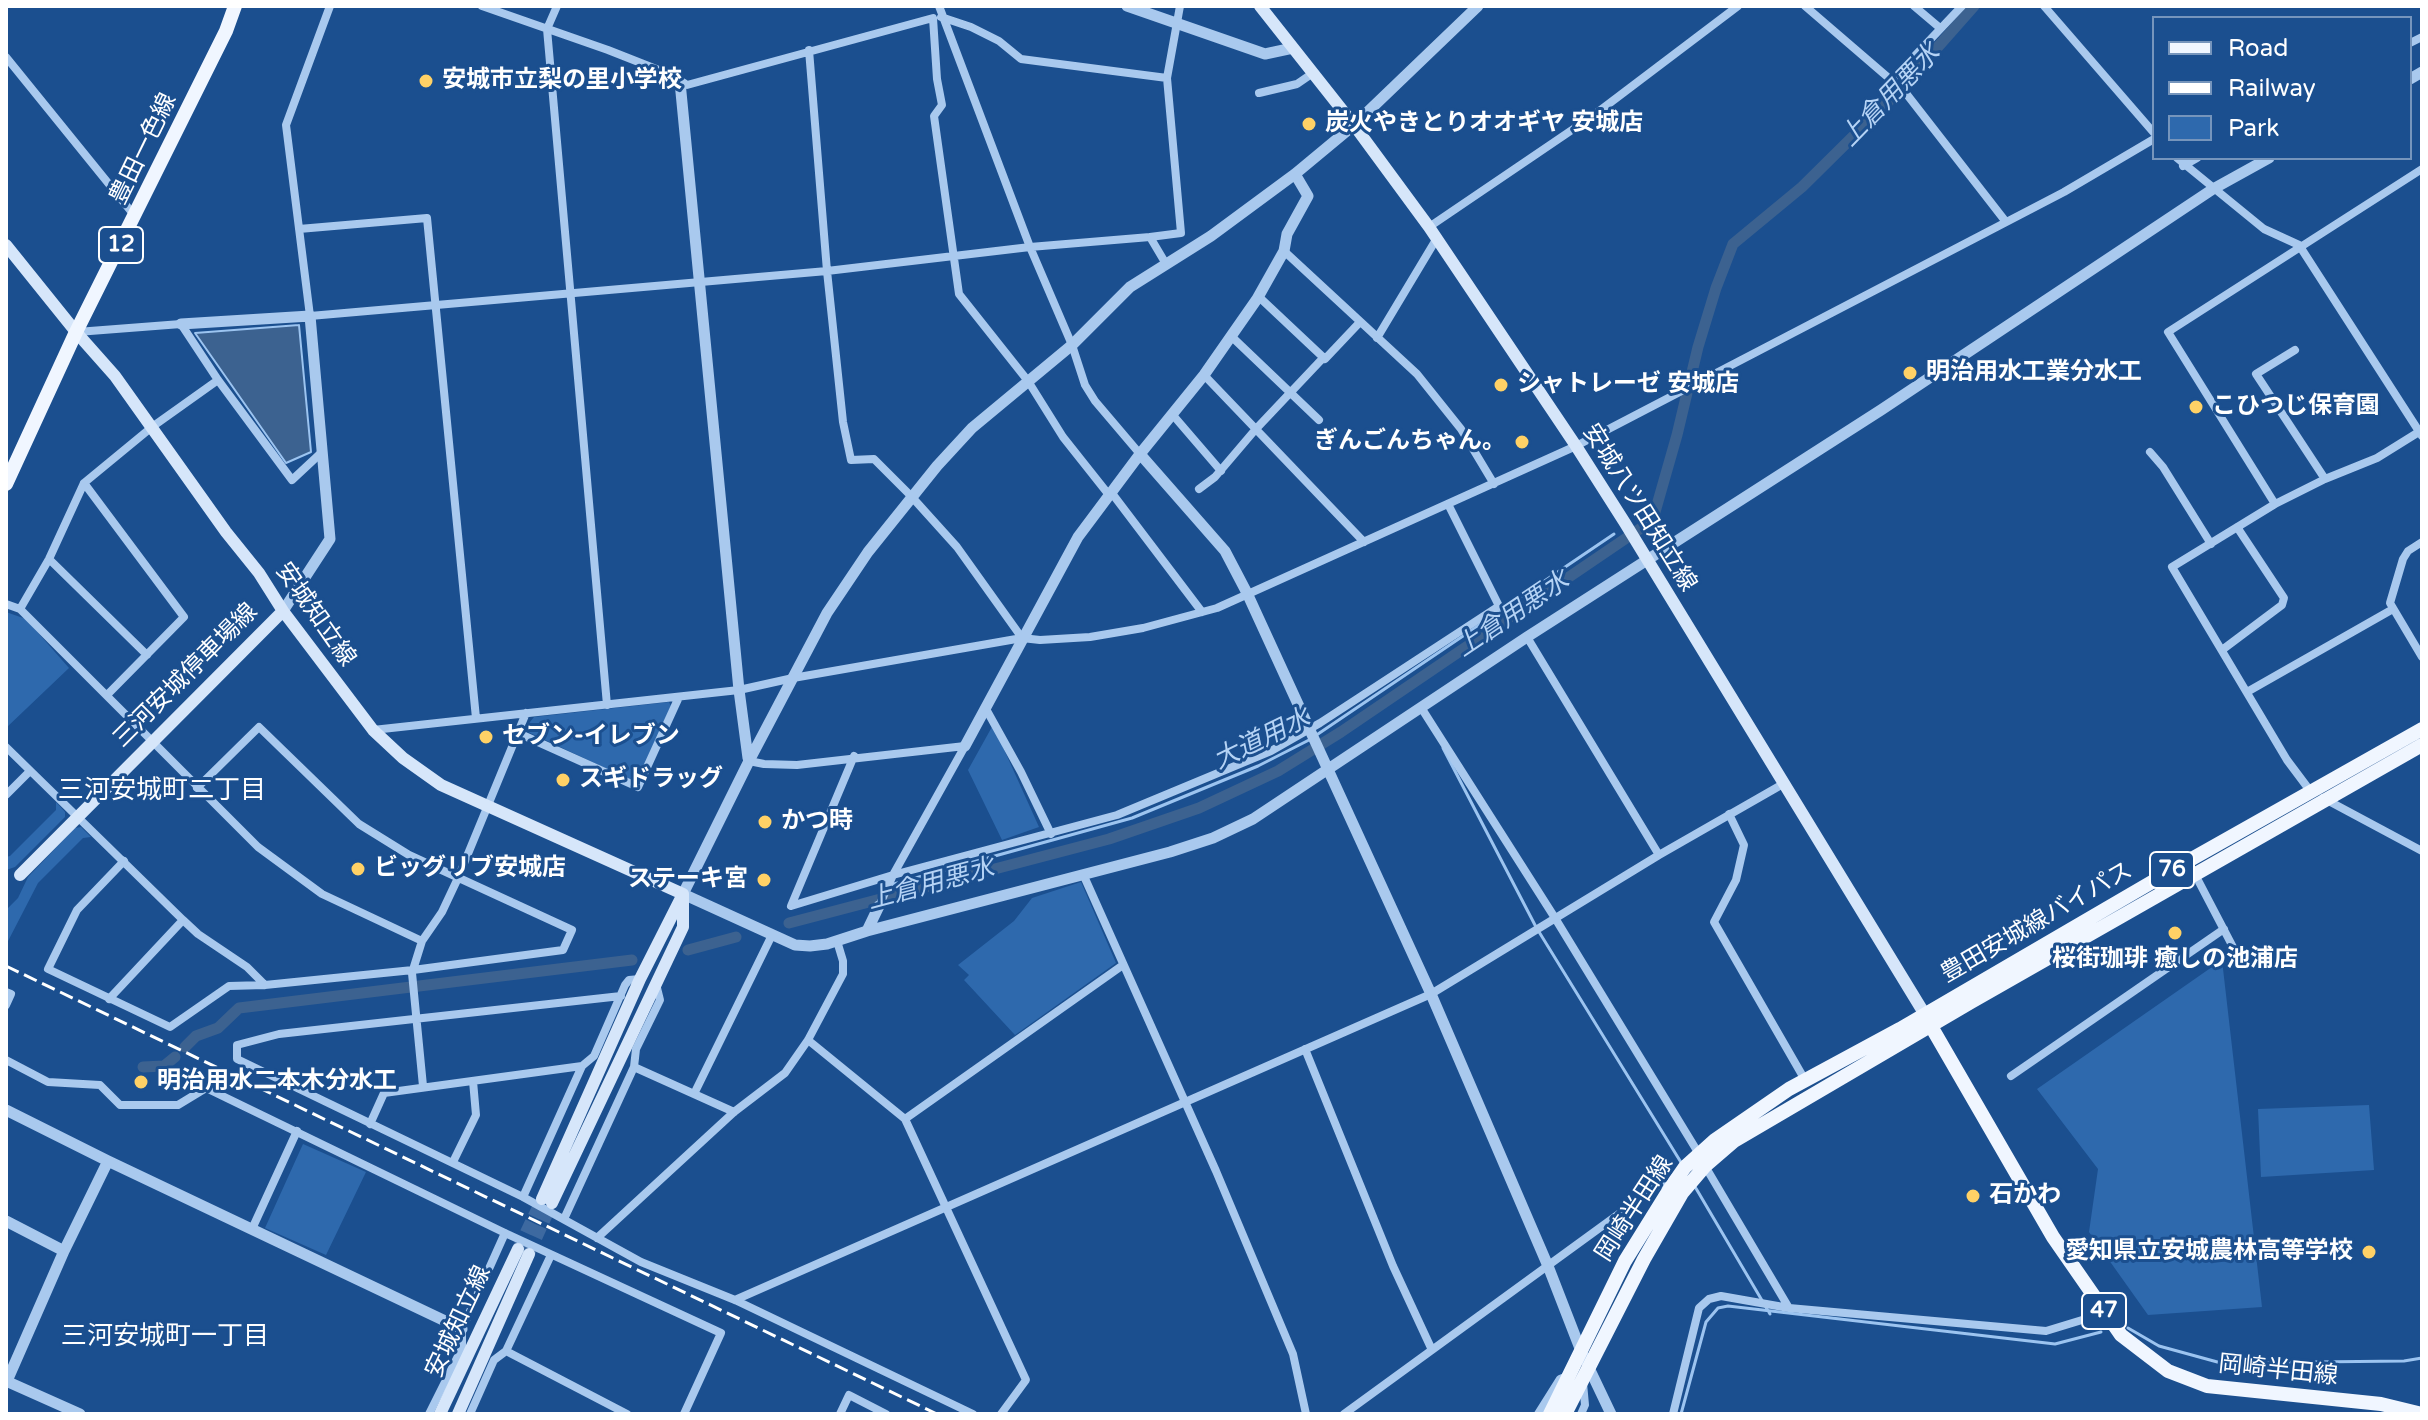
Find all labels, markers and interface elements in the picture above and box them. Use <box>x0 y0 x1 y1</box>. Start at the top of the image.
legend <box>2152 16 2412 160</box>
text: Road <box>2228 34 2288 63</box>
water label: 上倉用悪水 <box>1835 38 1947 154</box>
place label: 安城市立梨の里小学校 <box>442 67 682 95</box>
marker: 安城市立梨の里小学校 <box>417 72 435 90</box>
text: Railway <box>2228 74 2316 103</box>
street label: 豊田一色線 <box>105 89 183 209</box>
place label: 炭火やきとりオオギヤ 安城店 <box>1325 110 1643 138</box>
text: Park <box>2228 114 2279 143</box>
marker: 炭火やきとりオオギヤ 安城店 <box>1300 115 1318 133</box>
road number: 12 <box>99 227 143 263</box>
place label: 明治用水工業分水工 <box>1926 359 2142 387</box>
marker: 明治用水工業分水工 <box>1901 364 1919 382</box>
place label: シャトレーゼ 安城店 <box>1517 371 1739 399</box>
marker: シャトレーゼ 安城店 <box>1492 376 1510 394</box>
place label: こひつじ保育園 <box>2212 393 2380 421</box>
marker: こひつじ保育園 <box>2187 398 2205 416</box>
street label: 安城八ツ田知立線 <box>1576 419 1702 597</box>
place label: ぎんごんちゃん。 <box>1314 428 1506 456</box>
marker: ぎんごんちゃん。 <box>1513 433 1531 451</box>
street label: 安城知立線 <box>269 558 361 672</box>
water label: 上倉用悪水 <box>1450 566 1576 664</box>
street label: 三河安城停車場線 <box>108 598 264 754</box>
water label: 大道用水 <box>1208 703 1316 777</box>
place label: セブン-イレブン <box>502 723 680 751</box>
marker: セブン-イレブン <box>477 728 495 746</box>
place label: スギドラッグ <box>579 766 723 794</box>
marker: スギドラッグ <box>554 771 572 789</box>
district label: 三河安城町二丁目 <box>58 775 266 807</box>
place label: かつ時 <box>781 808 853 836</box>
marker: かつ時 <box>756 813 774 831</box>
road number: 76 <box>2150 852 2194 888</box>
water label: 上倉用悪水 <box>864 853 998 917</box>
place label: ビッグリブ安城店 <box>374 855 566 883</box>
street label: 豊田安城線バイパス <box>1936 857 2138 989</box>
marker: ビッグリブ安城店 <box>349 860 367 878</box>
place label: ステーキ宮 <box>628 866 748 894</box>
marker: ステーキ宮 <box>755 871 773 889</box>
marker: 桜街珈琲 癒しの池浦店 <box>2166 924 2184 942</box>
place label: 桜街珈琲 癒しの池浦店 <box>2052 946 2298 974</box>
place label: 明治用水二本木分水工 <box>157 1068 397 1096</box>
marker: 明治用水二本木分水工 <box>132 1073 150 1091</box>
street label: 岡崎半田線 <box>1590 1151 1680 1267</box>
place label: 石かわ <box>1989 1182 2061 1210</box>
marker: 石かわ <box>1964 1187 1982 1205</box>
place label: 愛知県立安城農林高等学校 <box>2065 1238 2353 1266</box>
marker: 愛知県立安城農林高等学校 <box>2360 1243 2378 1261</box>
street label: 安城知立線 <box>421 1262 497 1382</box>
road number: 47 <box>2082 1293 2126 1329</box>
district label: 三河安城町一丁目 <box>61 1321 269 1353</box>
street label: 岡崎半田線 <box>2217 1350 2339 1392</box>

